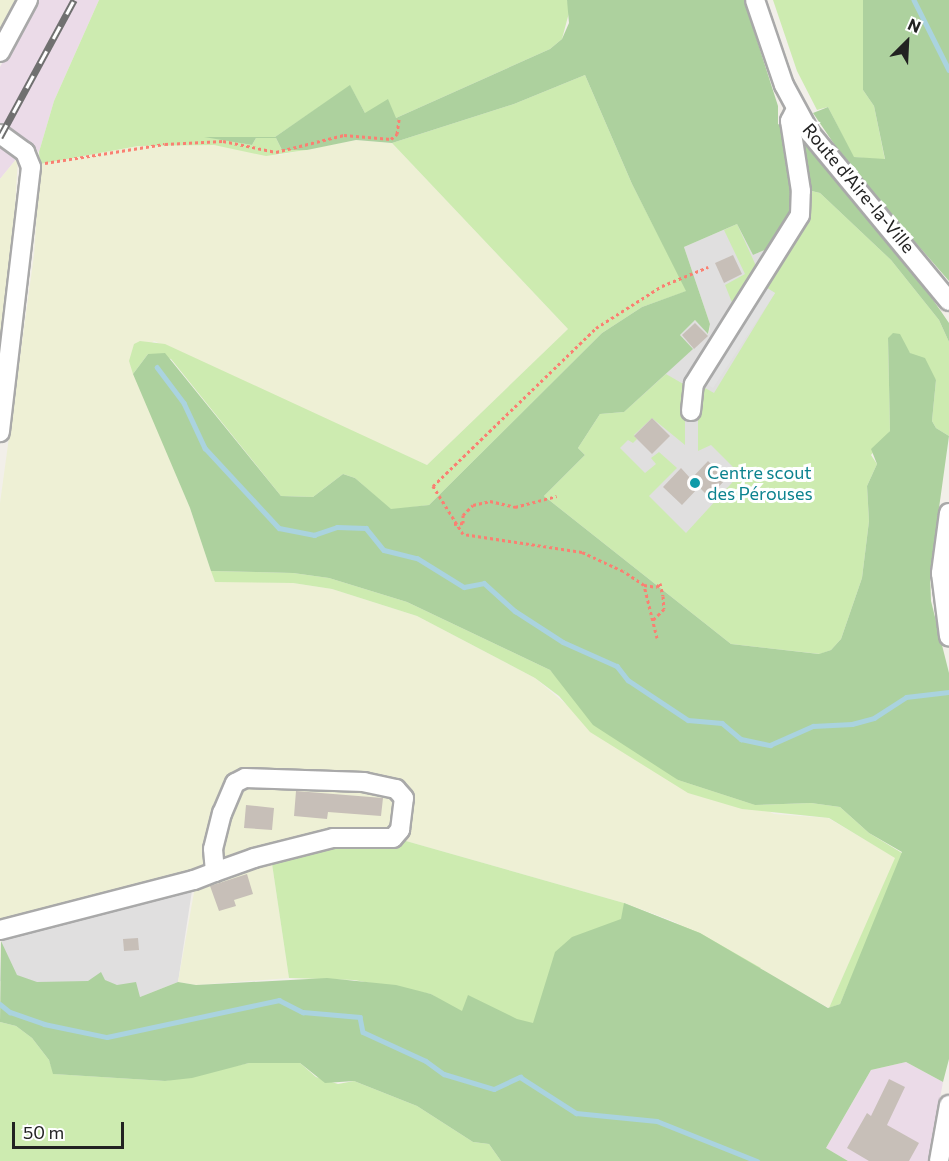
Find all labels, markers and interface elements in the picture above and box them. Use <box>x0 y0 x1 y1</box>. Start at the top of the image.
north arrow <box>877 12 937 72</box>
text: N <box>905 14 924 36</box>
street label: Route d'Aire-la-Ville <box>798 119 920 257</box>
place label: Centre scout des Pérouses <box>707 462 813 504</box>
marker: Centre scout des Pérouses <box>688 476 702 490</box>
scale bar <box>15 1110 128 1148</box>
text: 50 m <box>23 1121 64 1143</box>

